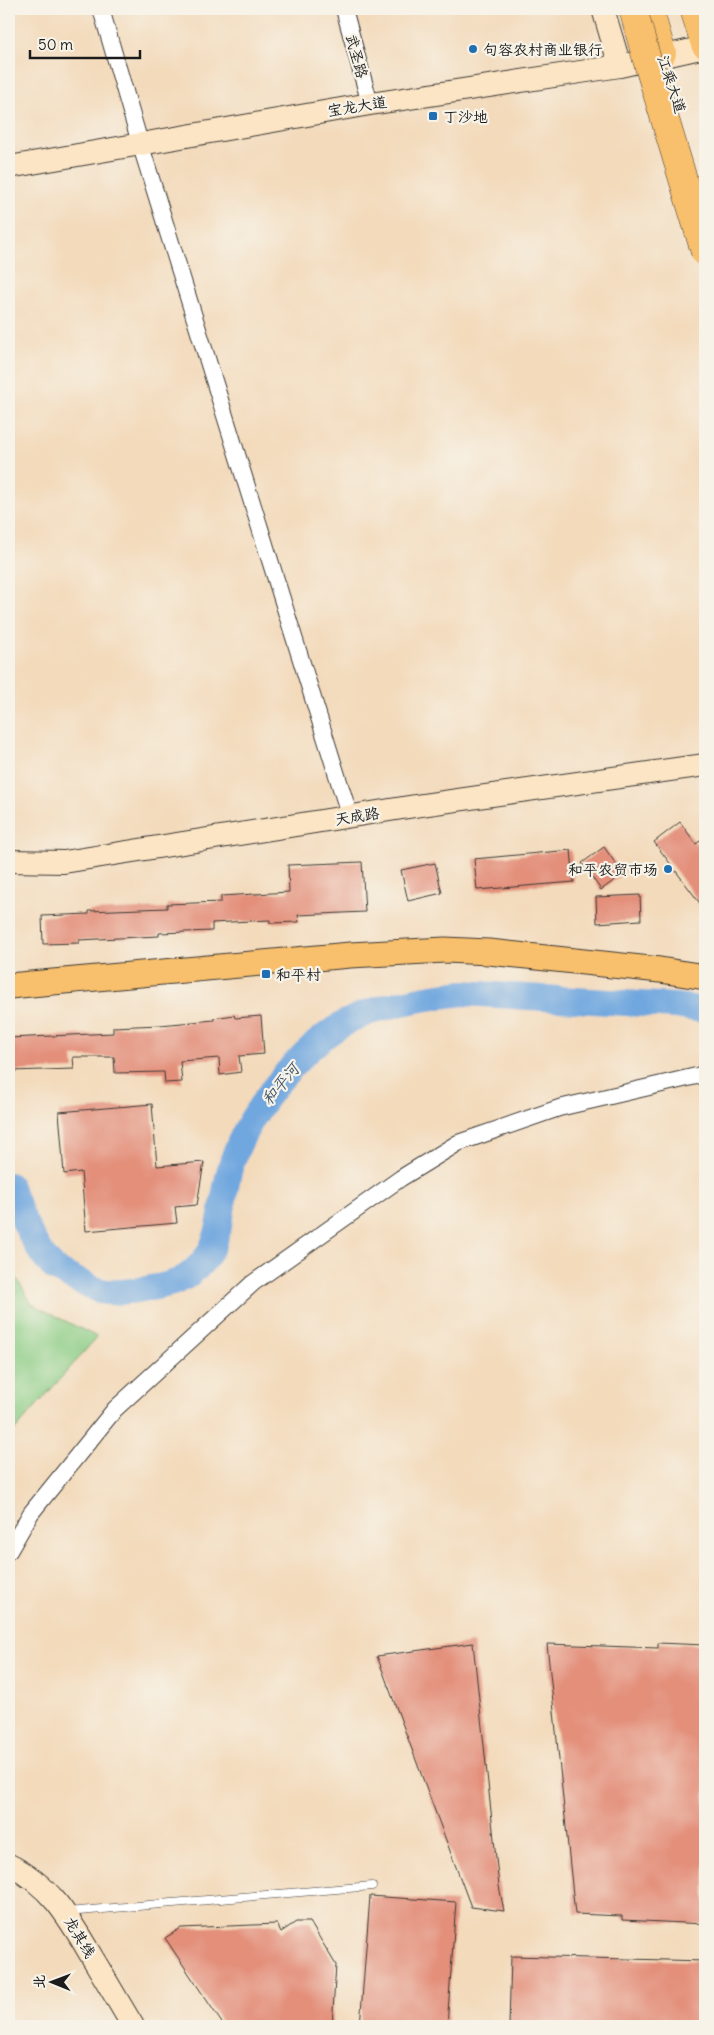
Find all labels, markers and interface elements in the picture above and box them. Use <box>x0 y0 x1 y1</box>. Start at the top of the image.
scale bar <box>30 28 140 60</box>
street label: 武圣路 <box>342 32 372 80</box>
text: 50 m <box>38 35 73 54</box>
place label: 句容农村商业银行 <box>483 40 603 59</box>
marker: 句容农村商业银行 <box>467 43 479 55</box>
street label: 江乘大道 <box>654 53 690 115</box>
street label: 宝龙大道 <box>326 92 388 120</box>
place label: 丁沙地 <box>443 107 488 126</box>
marker: 丁沙地 <box>427 110 439 122</box>
street label: 天成路 <box>333 803 381 829</box>
place label: 和平农贸市场 <box>568 860 658 879</box>
marker: 和平农贸市场 <box>662 863 674 875</box>
place label: 和平村 <box>276 965 321 984</box>
marker: 和平村 <box>260 968 272 980</box>
water label: 和平河 <box>257 1057 305 1109</box>
street label: 龙其线 <box>60 1913 100 1961</box>
north arrow <box>28 1958 78 2008</box>
text: 北 <box>30 1975 48 1989</box>

